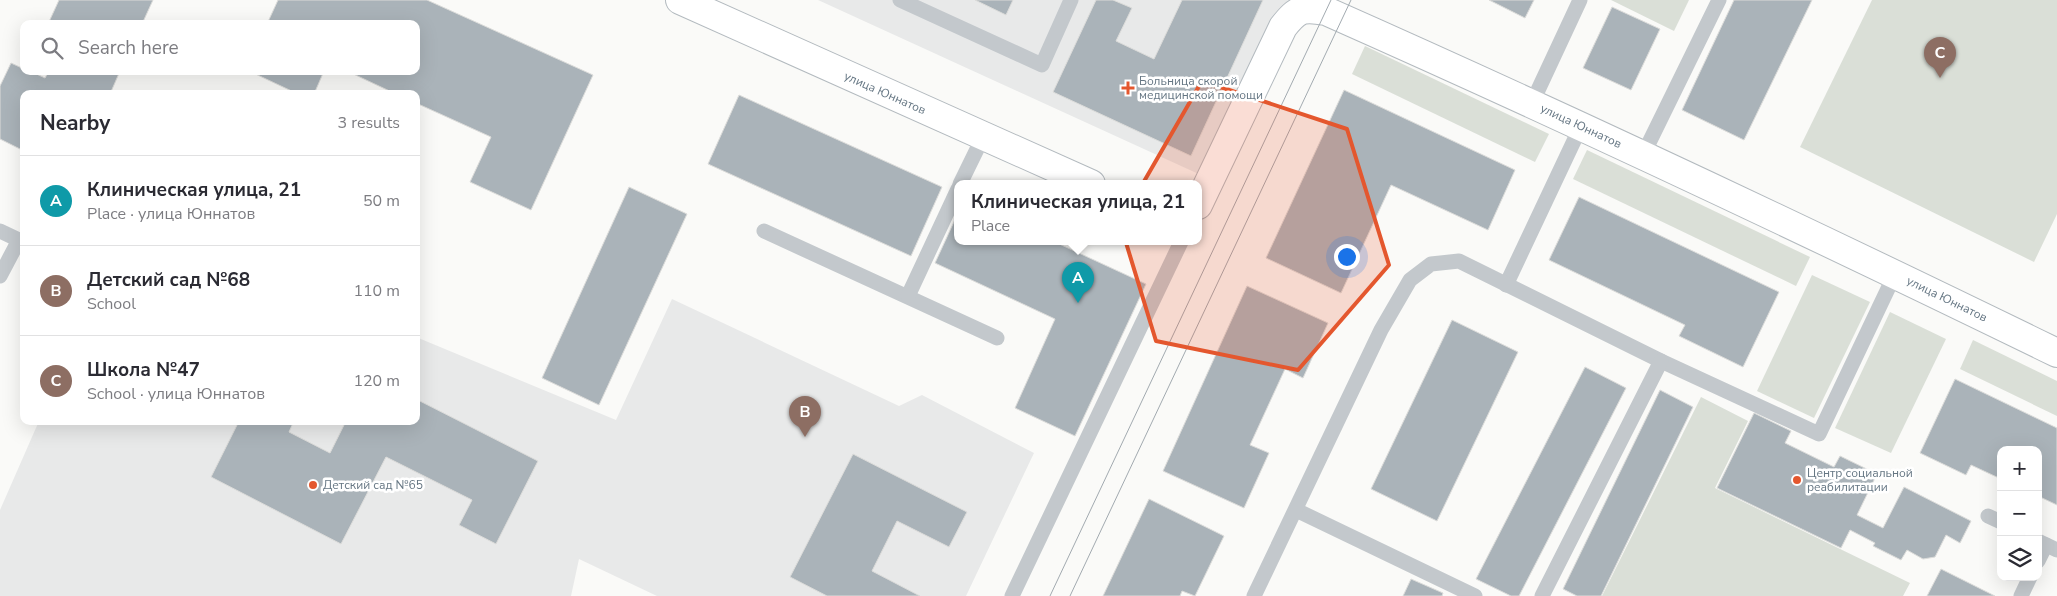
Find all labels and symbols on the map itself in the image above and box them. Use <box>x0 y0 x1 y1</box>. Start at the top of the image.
pin: C <box>1924 37 1956 78</box>
street label: улица Юннатов <box>842 68 929 118</box>
place label: Больница скорой медицинской помощи <box>1139 73 1263 103</box>
marker: Больница скорой медицинской помощи <box>1121 81 1135 95</box>
street label: улица Юннатов <box>1538 100 1625 152</box>
your location <box>1334 244 1360 270</box>
pin: A <box>1062 262 1094 303</box>
street label: улица Юннатов <box>1904 273 1990 326</box>
pin: B <box>789 396 821 437</box>
place label: Центр социальной реабилитации <box>1807 465 1913 495</box>
marker: Центр социальной реабилитации <box>1791 474 1803 486</box>
place label: Детский сад №65 <box>323 477 423 493</box>
marker: Детский сад №65 <box>307 479 319 491</box>

